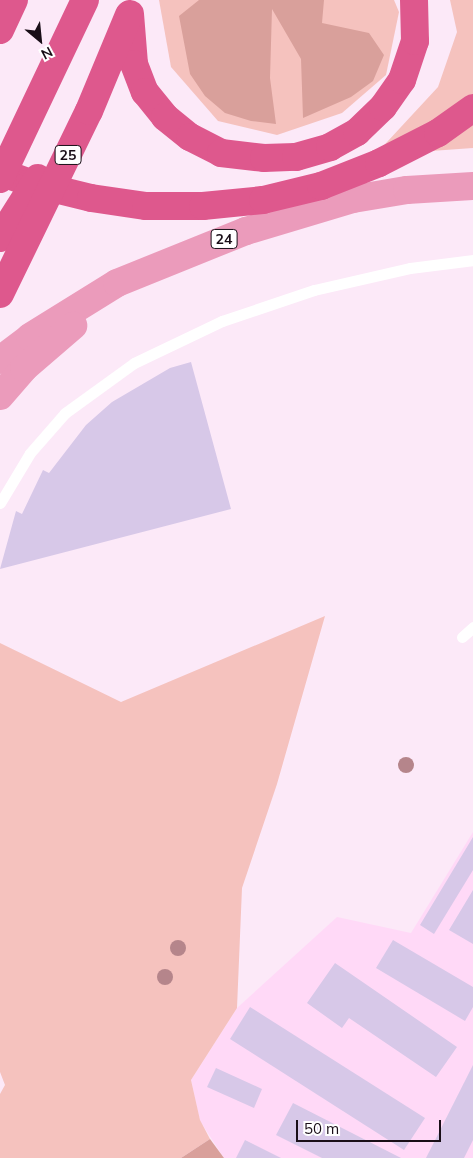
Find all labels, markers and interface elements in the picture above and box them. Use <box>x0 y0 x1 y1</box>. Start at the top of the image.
north arrow <box>15 15 65 65</box>
text: N <box>38 43 56 64</box>
road number: 25 <box>54 144 82 166</box>
road number: 24 <box>210 228 238 250</box>
scale bar <box>298 1110 443 1142</box>
text: 50 m <box>304 1119 339 1138</box>

